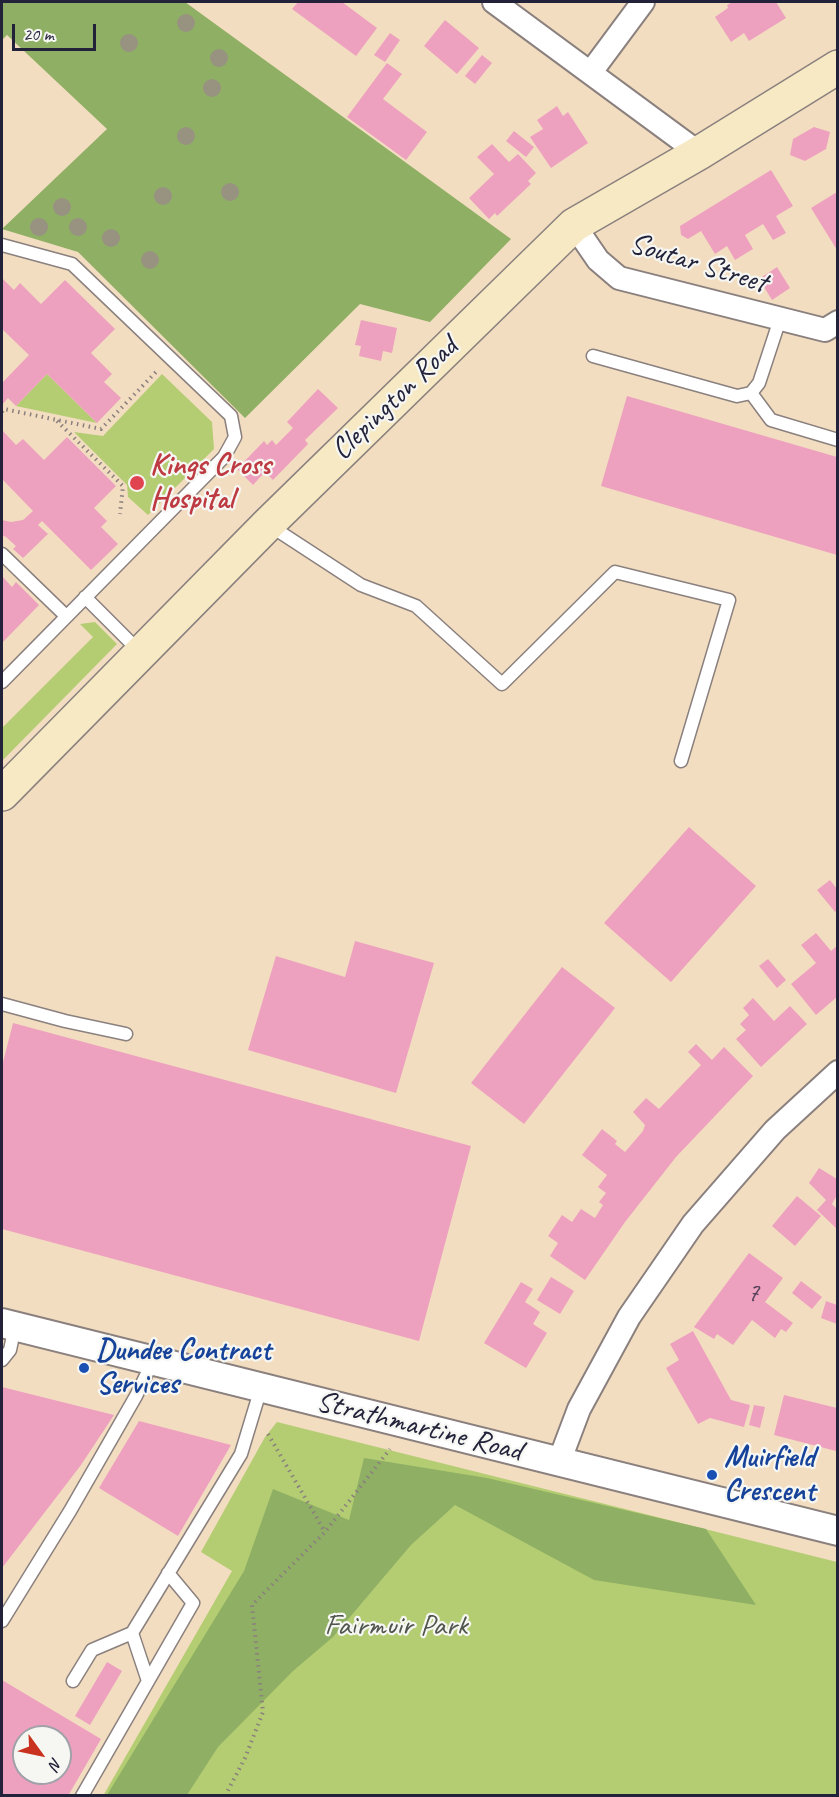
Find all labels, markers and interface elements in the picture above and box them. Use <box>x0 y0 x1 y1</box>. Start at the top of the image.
scale bar <box>15 12 99 50</box>
text: 20 m <box>23 23 54 45</box>
street label: Soutar Street <box>625 226 771 302</box>
street label: Clepington Road <box>324 330 466 468</box>
place label: Kings Cross Hospital <box>150 448 271 518</box>
marker: Kings Cross Hospital <box>128 474 146 492</box>
house number: 7 <box>747 1278 759 1310</box>
place label: Dundee Contract Services <box>96 1333 271 1404</box>
marker: Dundee Contract Services <box>77 1361 91 1375</box>
street label: Strathmartine Road <box>313 1384 525 1470</box>
place label: Muirfield Crescent <box>724 1440 815 1510</box>
marker: Muirfield Crescent <box>705 1468 719 1482</box>
park label: Fairmuir Park <box>325 1608 467 1644</box>
north arrow <box>12 1725 72 1785</box>
text: N <box>44 1754 67 1773</box>

